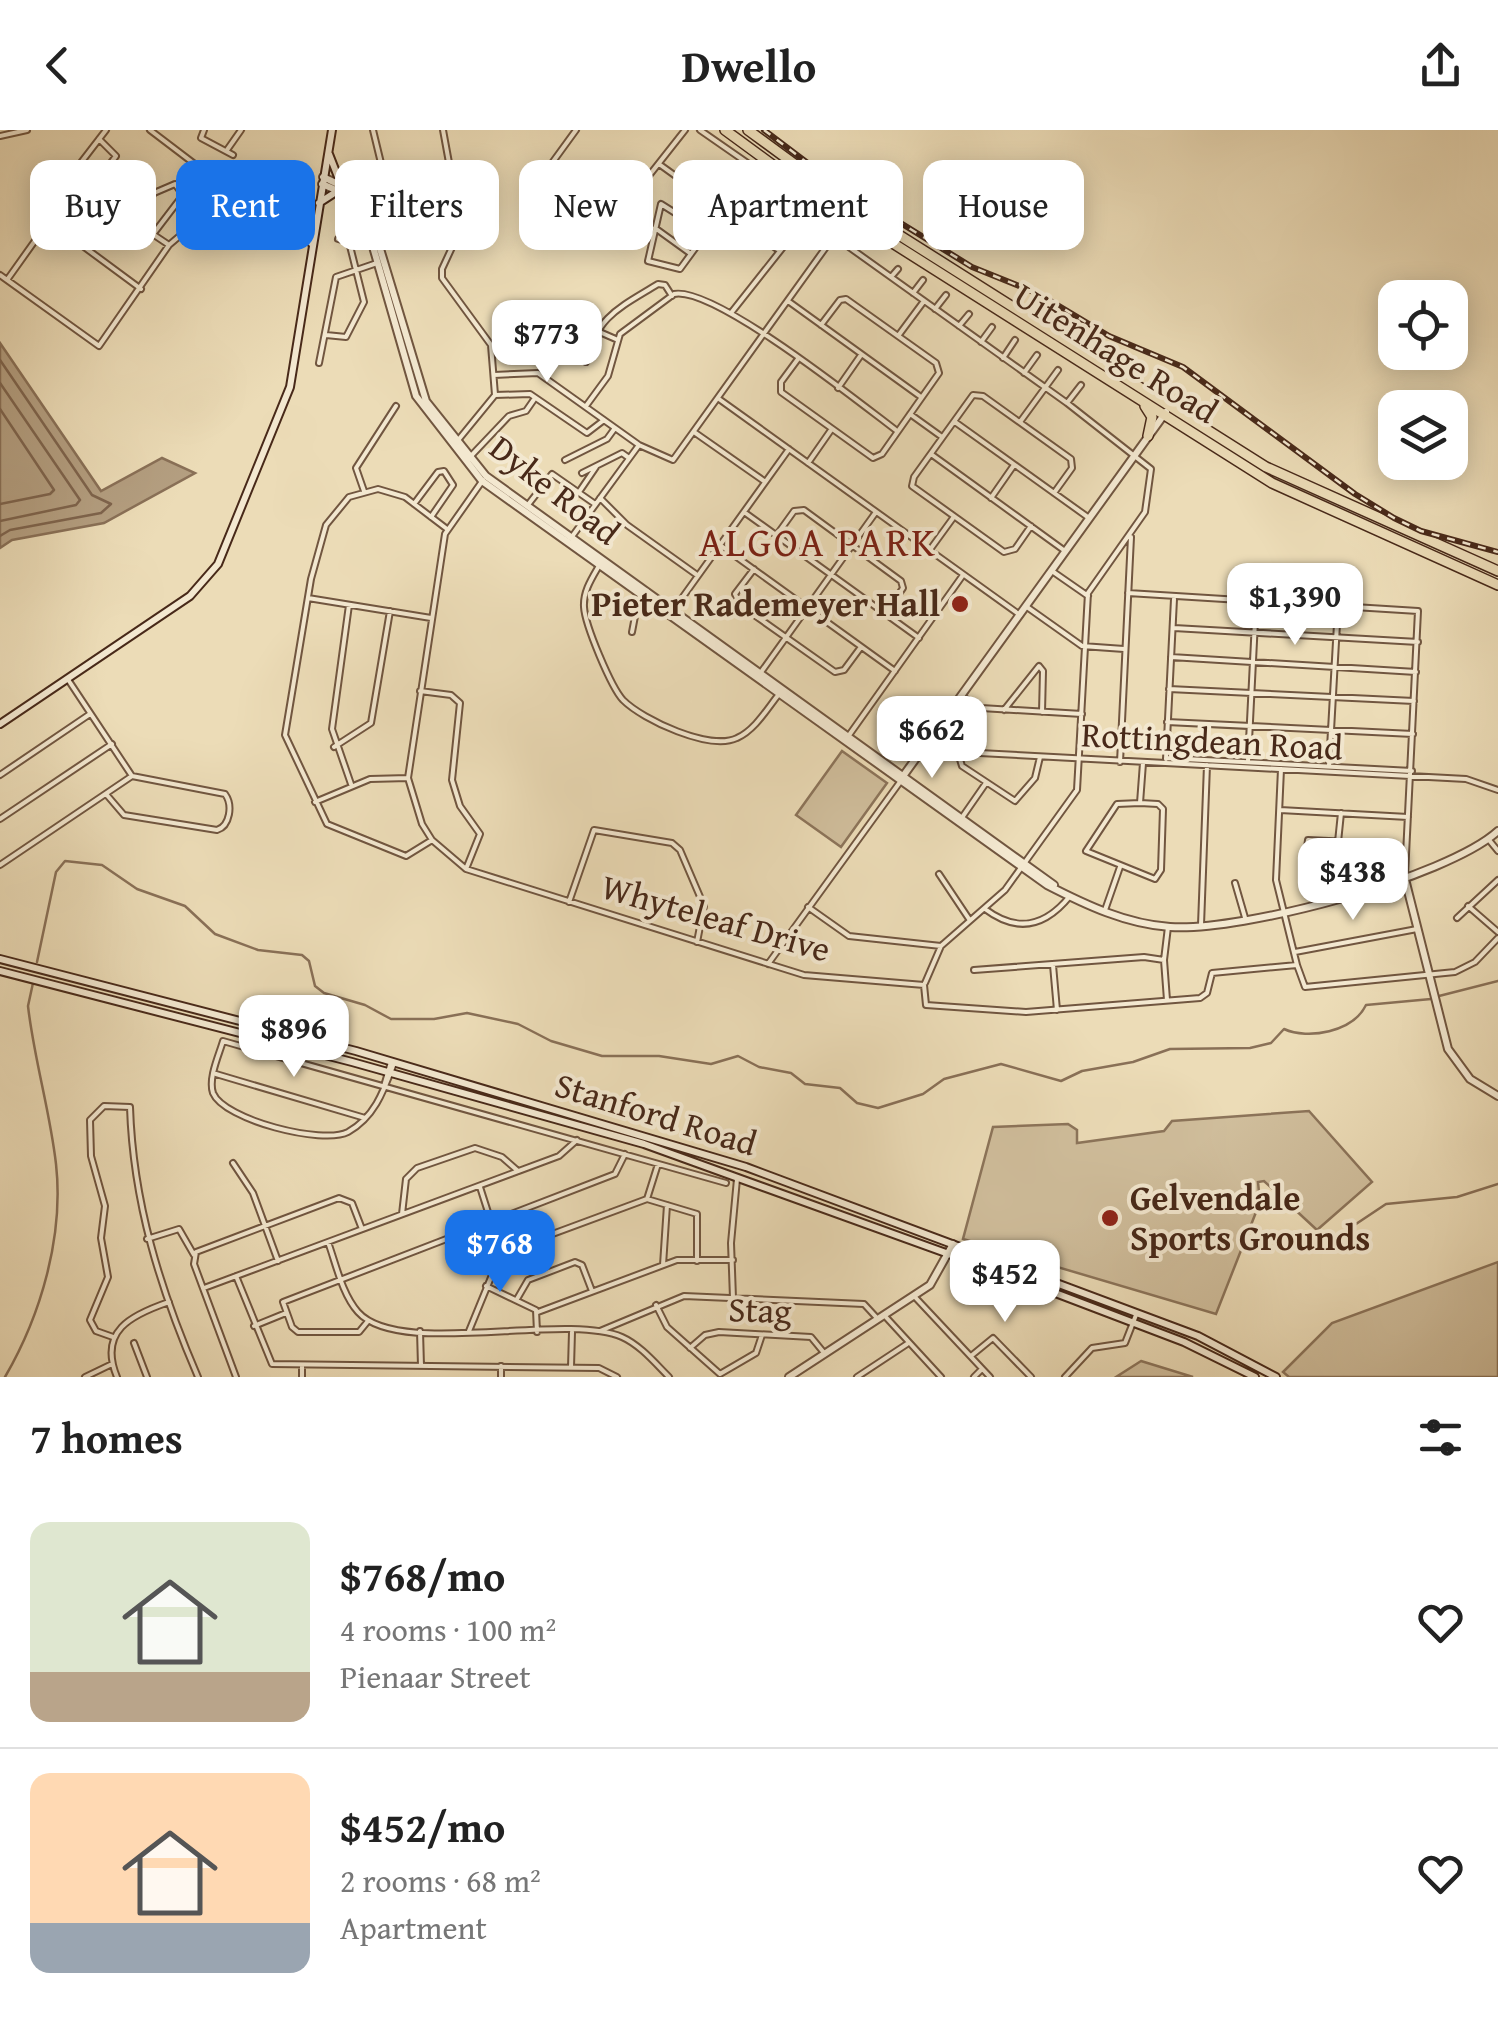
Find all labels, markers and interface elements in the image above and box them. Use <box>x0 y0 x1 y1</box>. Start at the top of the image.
text: Dwello <box>682 33 816 98</box>
icon: back <box>30 38 85 93</box>
icon: share <box>1413 38 1468 93</box>
chip: Buy <box>30 160 156 250</box>
chip: Rent <box>176 160 315 250</box>
chip: Filters <box>335 160 499 250</box>
chip: New <box>519 160 653 250</box>
chip: Apartment <box>673 160 903 250</box>
chip: House <box>923 160 1084 250</box>
street label: Uitenhage Road <box>1004 269 1229 436</box>
map controls <box>1378 280 1468 480</box>
button: locate <box>1378 280 1468 370</box>
pin: $773 <box>488 300 606 385</box>
text: $773 <box>514 309 580 356</box>
button: layers <box>1378 390 1468 480</box>
street label: Dyke Road <box>479 422 632 557</box>
district label: ALGOA PARK <box>699 512 937 571</box>
pin: $1,390 <box>1214 563 1376 648</box>
text: $1,390 <box>1249 572 1341 619</box>
place label: Pieter Rademeyer Hall <box>591 578 940 629</box>
marker: Pieter Rademeyer Hall <box>949 593 971 615</box>
pin: $662 <box>873 696 991 781</box>
text: $662 <box>899 705 965 752</box>
street label: Rottingdean Road <box>1080 708 1344 773</box>
pin: $438 <box>1294 838 1412 923</box>
text: $438 <box>1320 847 1386 894</box>
street label: Whyteleaf Drive <box>596 860 837 975</box>
pin: $896 <box>235 995 353 1080</box>
text: $896 <box>261 1004 327 1051</box>
street label: Stanford Road <box>549 1059 764 1168</box>
place label: Gelvendale Sports Grounds <box>1130 1172 1370 1263</box>
marker: Gelvendale Sports Grounds <box>1099 1207 1121 1229</box>
pin: $768 <box>441 1210 559 1295</box>
text: $768 <box>467 1219 533 1266</box>
pin: $452 <box>946 1240 1064 1325</box>
text: $452 <box>972 1249 1038 1296</box>
street label: Stag <box>727 1283 793 1336</box>
text: 7 homes <box>30 1407 183 1468</box>
icon: filters <box>1413 1410 1468 1465</box>
text: $768/mo <box>340 1545 505 1606</box>
icon: home <box>110 1562 230 1682</box>
icon: heart <box>1413 1595 1468 1650</box>
text: 4 rooms · 100 m² <box>340 1606 556 1653</box>
text: Pienaar Street <box>340 1653 531 1700</box>
text: $452/mo <box>340 1796 505 1857</box>
icon: home <box>110 1813 230 1933</box>
icon: heart <box>1413 1846 1468 1901</box>
text: 2 rooms · 68 m² <box>340 1857 541 1904</box>
text: Apartment <box>340 1904 487 1951</box>

